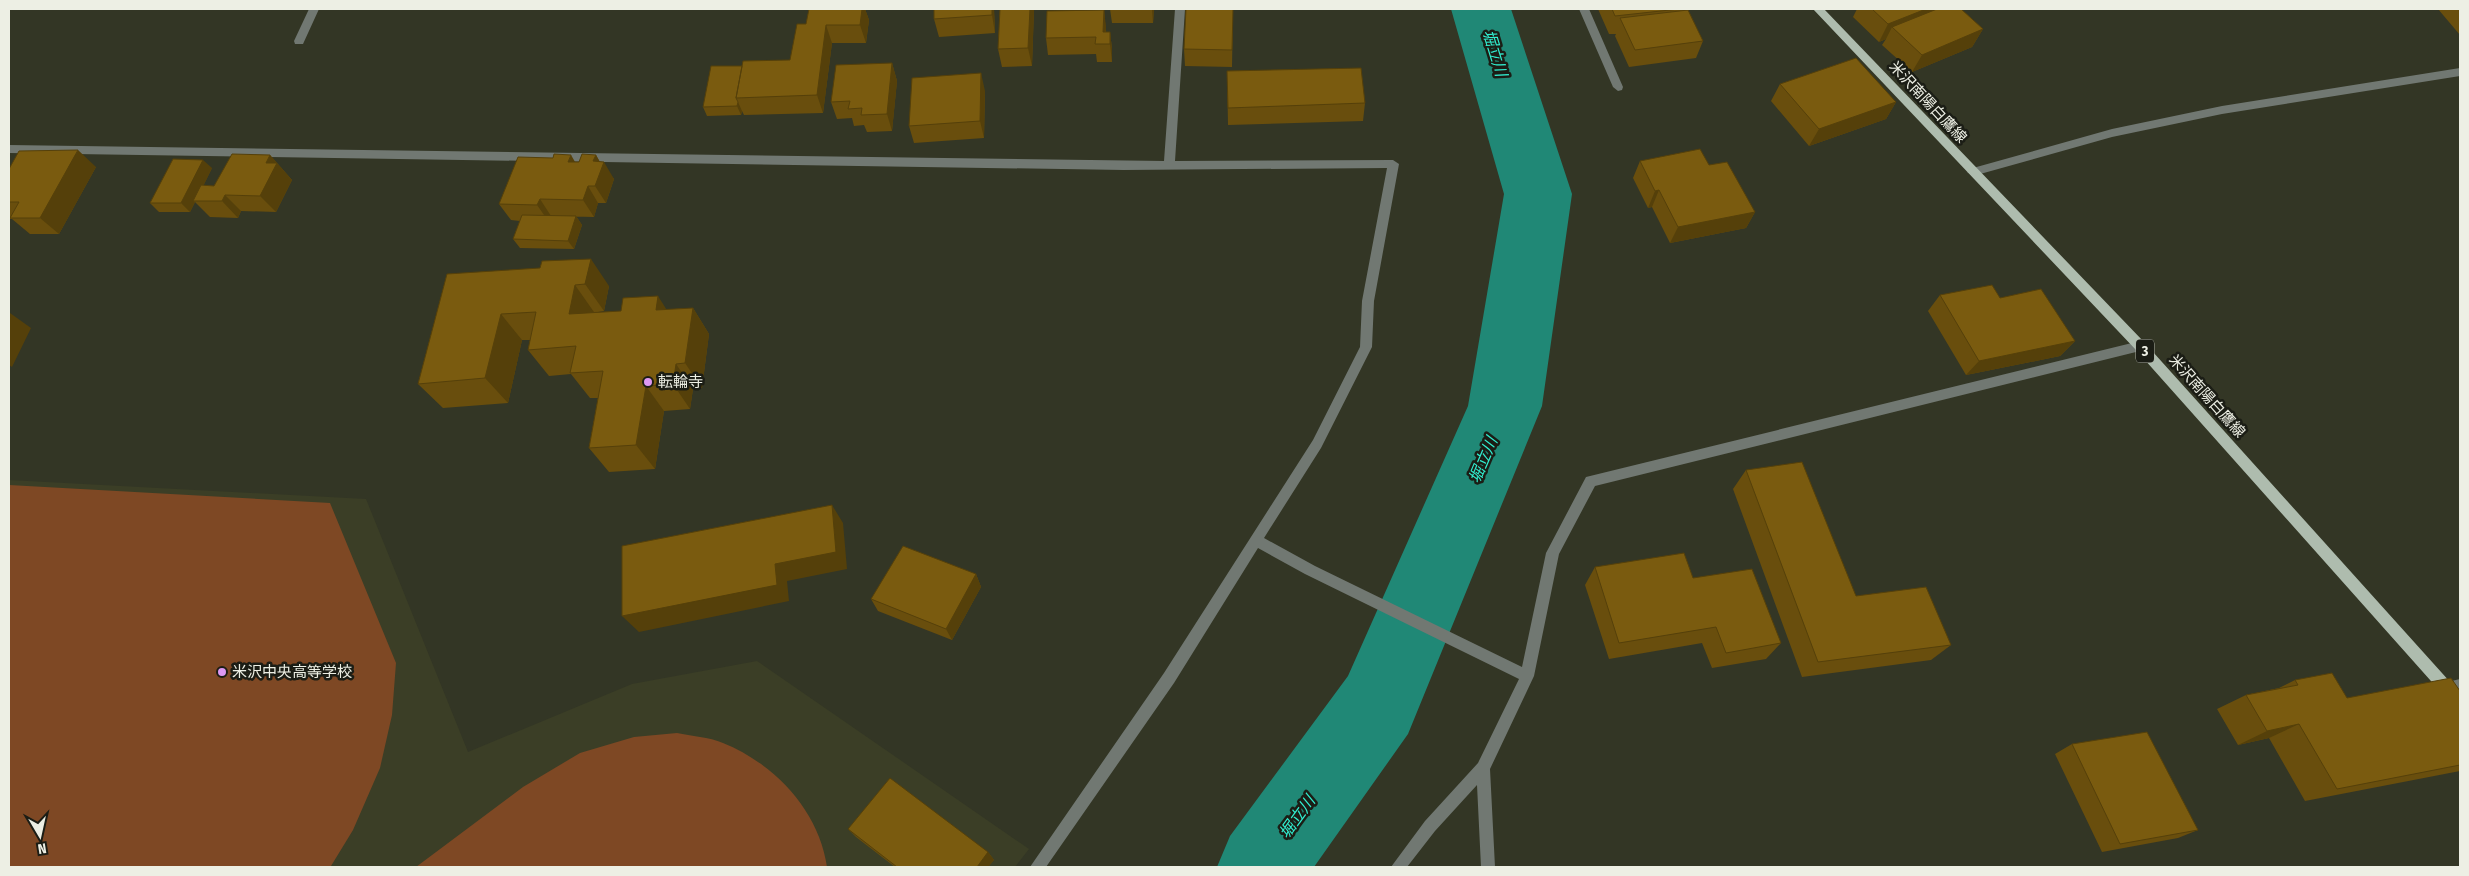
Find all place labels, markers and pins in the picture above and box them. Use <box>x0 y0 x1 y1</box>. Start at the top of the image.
place label: 転輪寺 <box>658 373 703 391</box>
marker: 転輪寺 <box>642 376 654 388</box>
place label: 米沢中央高等学校 <box>232 663 352 681</box>
marker: 米沢中央高等学校 <box>216 666 228 678</box>

